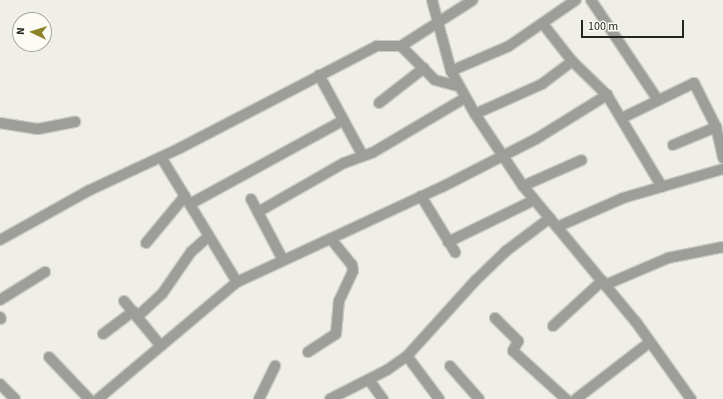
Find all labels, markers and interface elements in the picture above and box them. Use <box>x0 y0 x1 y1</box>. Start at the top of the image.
north arrow <box>12 12 52 52</box>
scale bar <box>583 12 686 38</box>
text: 100 m <box>588 18 618 35</box>
text: N <box>13 27 28 35</box>

